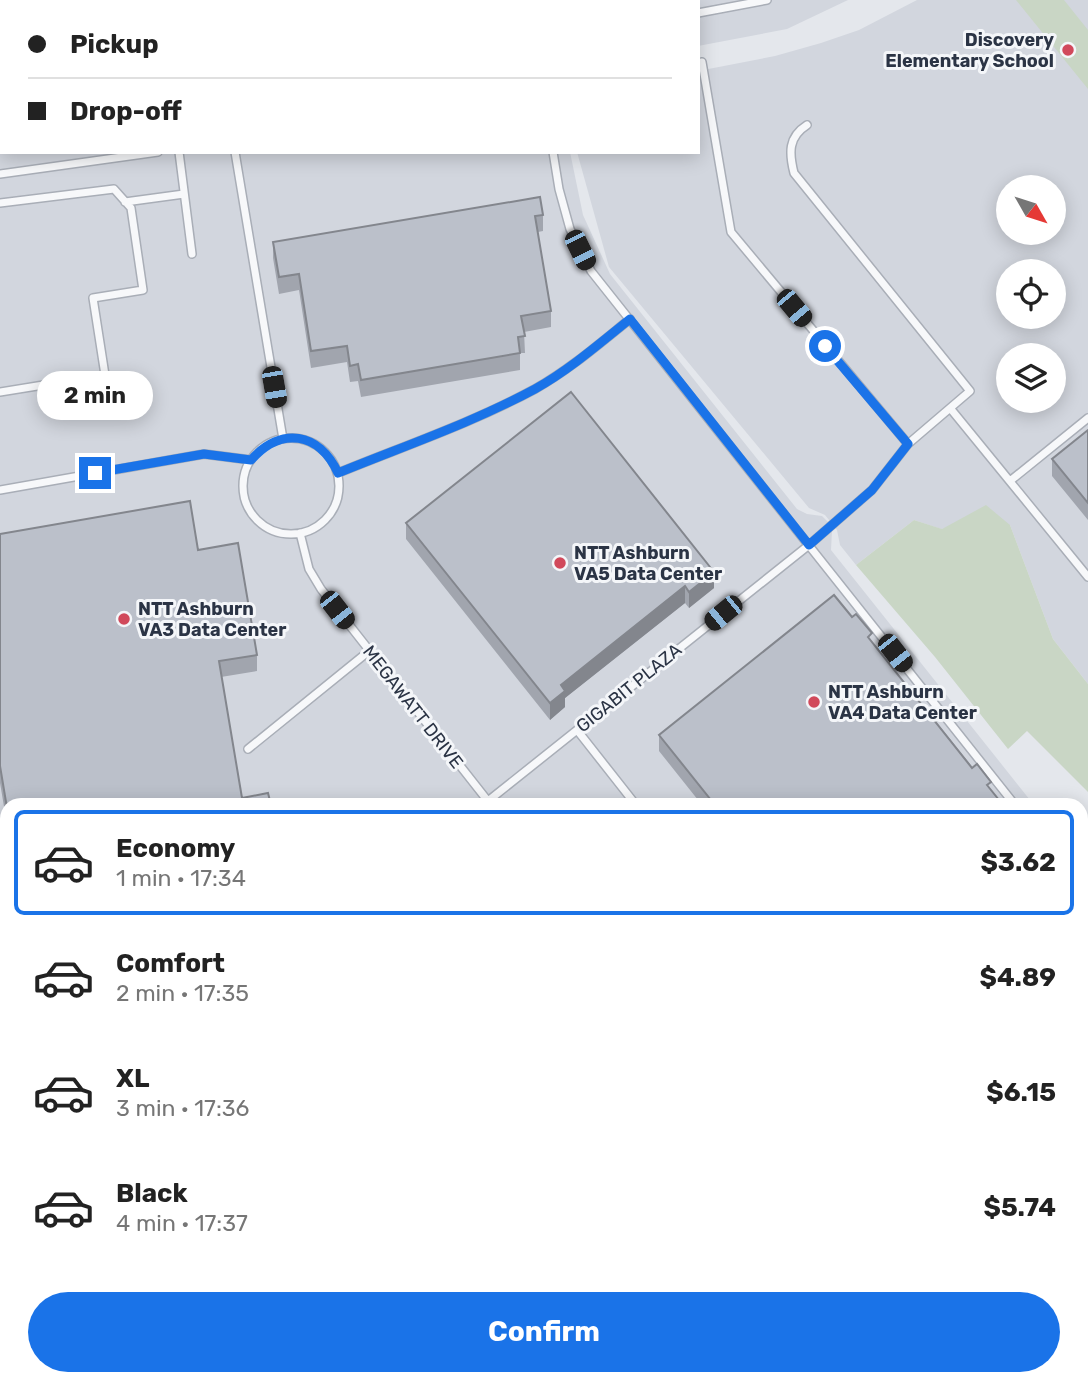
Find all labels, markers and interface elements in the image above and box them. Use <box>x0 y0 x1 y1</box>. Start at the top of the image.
text: Pickup <box>70 29 159 60</box>
place label: Discovery Elementary School <box>885 29 1054 72</box>
marker: Discovery Elementary School <box>1060 42 1076 58</box>
text: Drop-off <box>70 96 182 127</box>
north arrow <box>996 175 1066 245</box>
map controls <box>996 175 1066 413</box>
car <box>562 227 599 273</box>
button: locate <box>996 259 1066 329</box>
car <box>773 285 816 331</box>
route start <box>809 330 841 362</box>
button: layers <box>996 343 1066 413</box>
car <box>261 364 288 410</box>
callout: 2 min <box>37 372 153 420</box>
text: 2 min <box>64 381 126 409</box>
route end <box>79 457 111 489</box>
place label: NTT Ashburn VA5 Data Center <box>574 542 722 585</box>
marker: NTT Ashburn VA5 Data Center <box>552 555 568 571</box>
car <box>316 587 359 633</box>
car <box>701 592 746 634</box>
place label: NTT Ashburn VA3 Data Center <box>138 598 286 641</box>
marker: NTT Ashburn VA3 Data Center <box>116 611 132 627</box>
car <box>874 630 917 676</box>
street label: GIGABIT PLAZA <box>572 639 686 737</box>
street label: MEGAWATT DRIVE <box>358 641 468 773</box>
place label: NTT Ashburn VA4 Data Center <box>828 681 977 724</box>
marker: NTT Ashburn VA4 Data Center <box>806 694 822 710</box>
icon: car <box>32 831 95 894</box>
text: Economy <box>116 833 235 864</box>
text: $3.62 <box>980 847 1056 878</box>
text: 1 min · 17:34 <box>116 864 246 892</box>
icon: car <box>32 946 95 1009</box>
text: Comfort <box>116 948 225 979</box>
text: $4.89 <box>980 962 1056 993</box>
text: 2 min · 17:35 <box>116 979 249 1007</box>
icon: car <box>32 1061 95 1124</box>
text: XL <box>116 1063 149 1094</box>
text: $6.15 <box>986 1077 1056 1108</box>
text: 3 min · 17:36 <box>116 1094 250 1122</box>
icon: car <box>32 1176 95 1239</box>
text: Black <box>116 1178 188 1209</box>
text: $5.74 <box>984 1192 1056 1223</box>
text: 4 min · 17:37 <box>116 1209 248 1237</box>
button: Confirm <box>28 1292 1060 1372</box>

